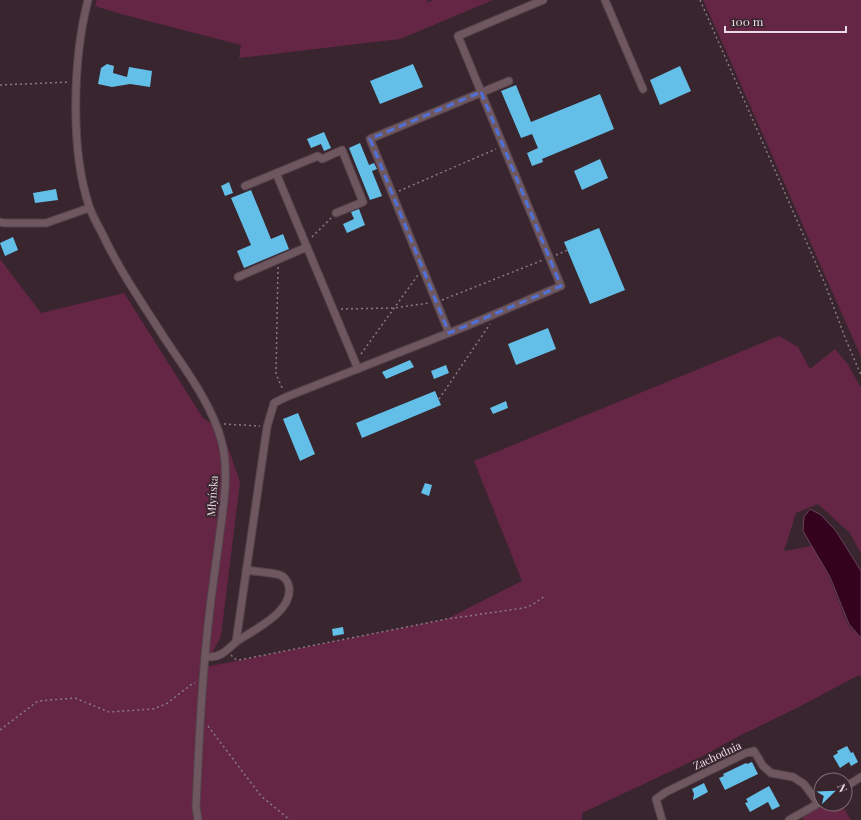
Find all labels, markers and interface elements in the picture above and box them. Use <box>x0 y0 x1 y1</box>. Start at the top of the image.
scale bar <box>725 8 846 34</box>
text: 100 m <box>731 13 764 29</box>
street label: Młyńska <box>203 474 221 517</box>
street label: Zachodnia <box>690 737 744 773</box>
north arrow <box>813 772 853 812</box>
text: N <box>834 781 851 795</box>

